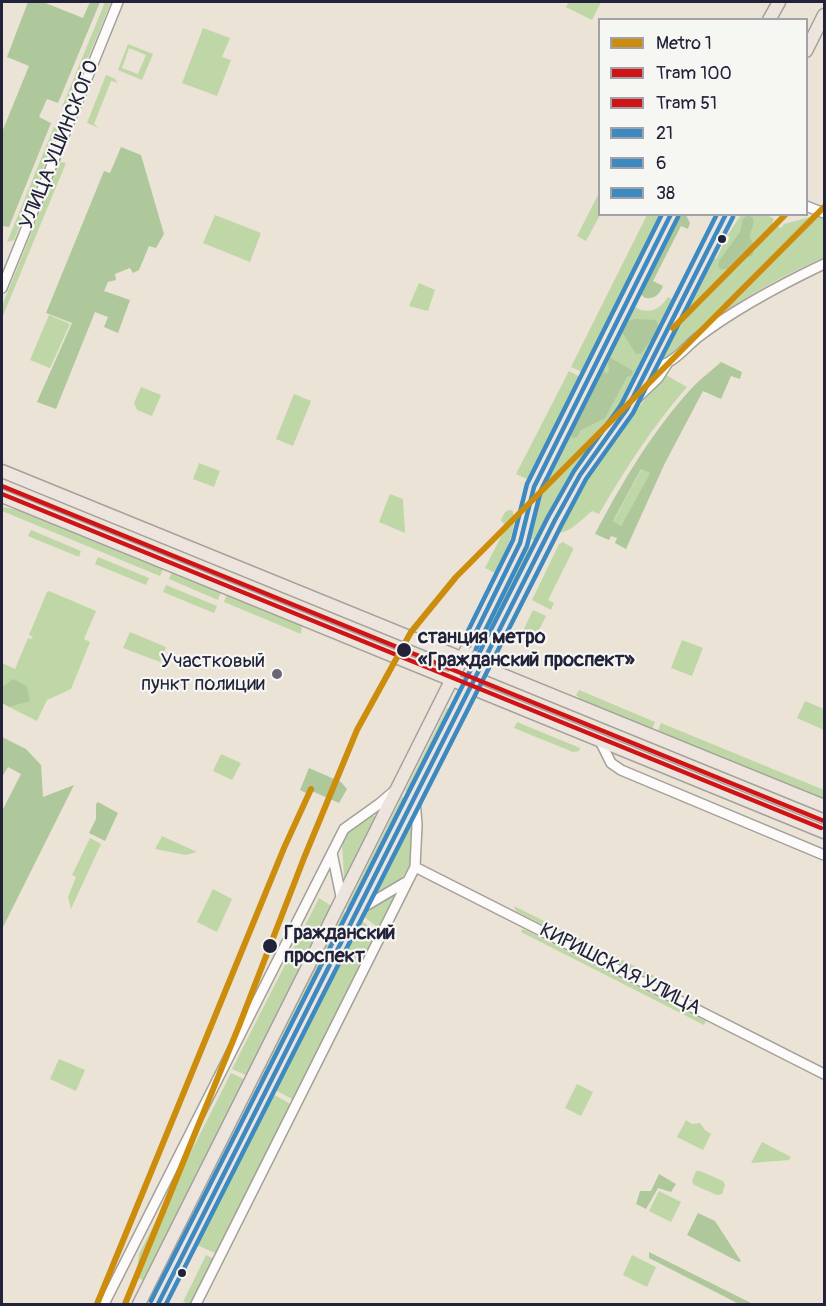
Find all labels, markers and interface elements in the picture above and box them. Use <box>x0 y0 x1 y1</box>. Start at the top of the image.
legend <box>598 18 808 216</box>
text: Metro 1 <box>656 32 712 55</box>
street label: УЛИЦА УШИНСКОГО <box>15 57 105 233</box>
text: Tram 100 <box>656 62 732 85</box>
text: Tram 51 <box>656 92 717 115</box>
text: 21 <box>656 122 673 145</box>
text: 6 <box>656 152 666 175</box>
text: 38 <box>656 182 675 205</box>
unlabelled marker <box>716 233 728 245</box>
place label: станция метро «Гражданский проспект» <box>418 626 635 673</box>
marker: станция метро «Гражданский проспект» <box>395 641 413 659</box>
place label: Участковый пункт полиции <box>141 650 265 697</box>
marker: Участковый пункт полиции <box>270 667 284 681</box>
street label: КИРИШСКАЯ УЛИЦА <box>535 919 705 1021</box>
place label: Гражданский проспект <box>284 922 395 969</box>
marker: Гражданский проспект <box>261 937 279 955</box>
unlabelled marker <box>176 1267 188 1279</box>

